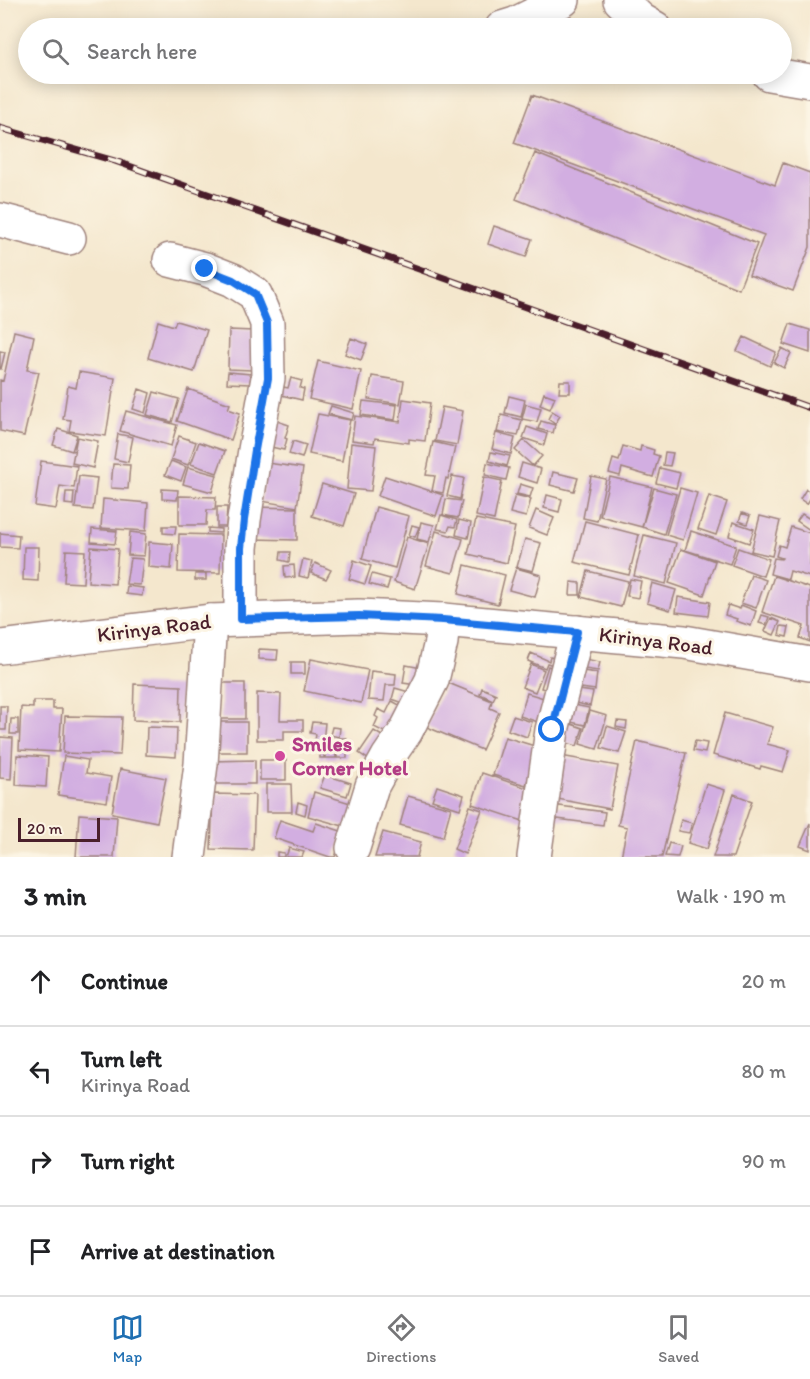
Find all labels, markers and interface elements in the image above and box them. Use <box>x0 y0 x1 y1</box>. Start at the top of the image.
search box <box>18 18 792 84</box>
icon: search <box>39 35 72 68</box>
text: Search here <box>87 38 197 65</box>
route end <box>191 255 217 281</box>
street label: Kirinya Road <box>96 608 213 647</box>
street label: Kirinya Road <box>598 621 715 660</box>
route start <box>538 716 564 742</box>
place label: Smiles Corner Hotel <box>292 731 409 780</box>
marker: Smiles Corner Hotel <box>273 749 287 763</box>
scale bar <box>18 815 100 842</box>
text: 20 m <box>27 819 62 838</box>
text: 3 min <box>24 880 86 912</box>
text: Walk · 190 m <box>676 884 786 908</box>
icon: ahead <box>24 965 57 998</box>
text: Continue <box>81 968 168 995</box>
text: 20 m <box>742 969 786 993</box>
text: Turn left <box>81 1046 162 1073</box>
icon: left <box>24 1055 57 1088</box>
text: 80 m <box>741 1059 786 1083</box>
text: Kirinya Road <box>81 1073 190 1097</box>
icon: right <box>24 1145 57 1178</box>
text: Turn right <box>81 1148 175 1175</box>
text: 90 m <box>742 1149 786 1173</box>
icon: arrive <box>24 1235 57 1268</box>
text: Arrive at destination <box>81 1238 275 1265</box>
tab: Map <box>111 1311 144 1366</box>
tab: Directions <box>366 1311 436 1366</box>
tab: Saved <box>658 1311 699 1366</box>

